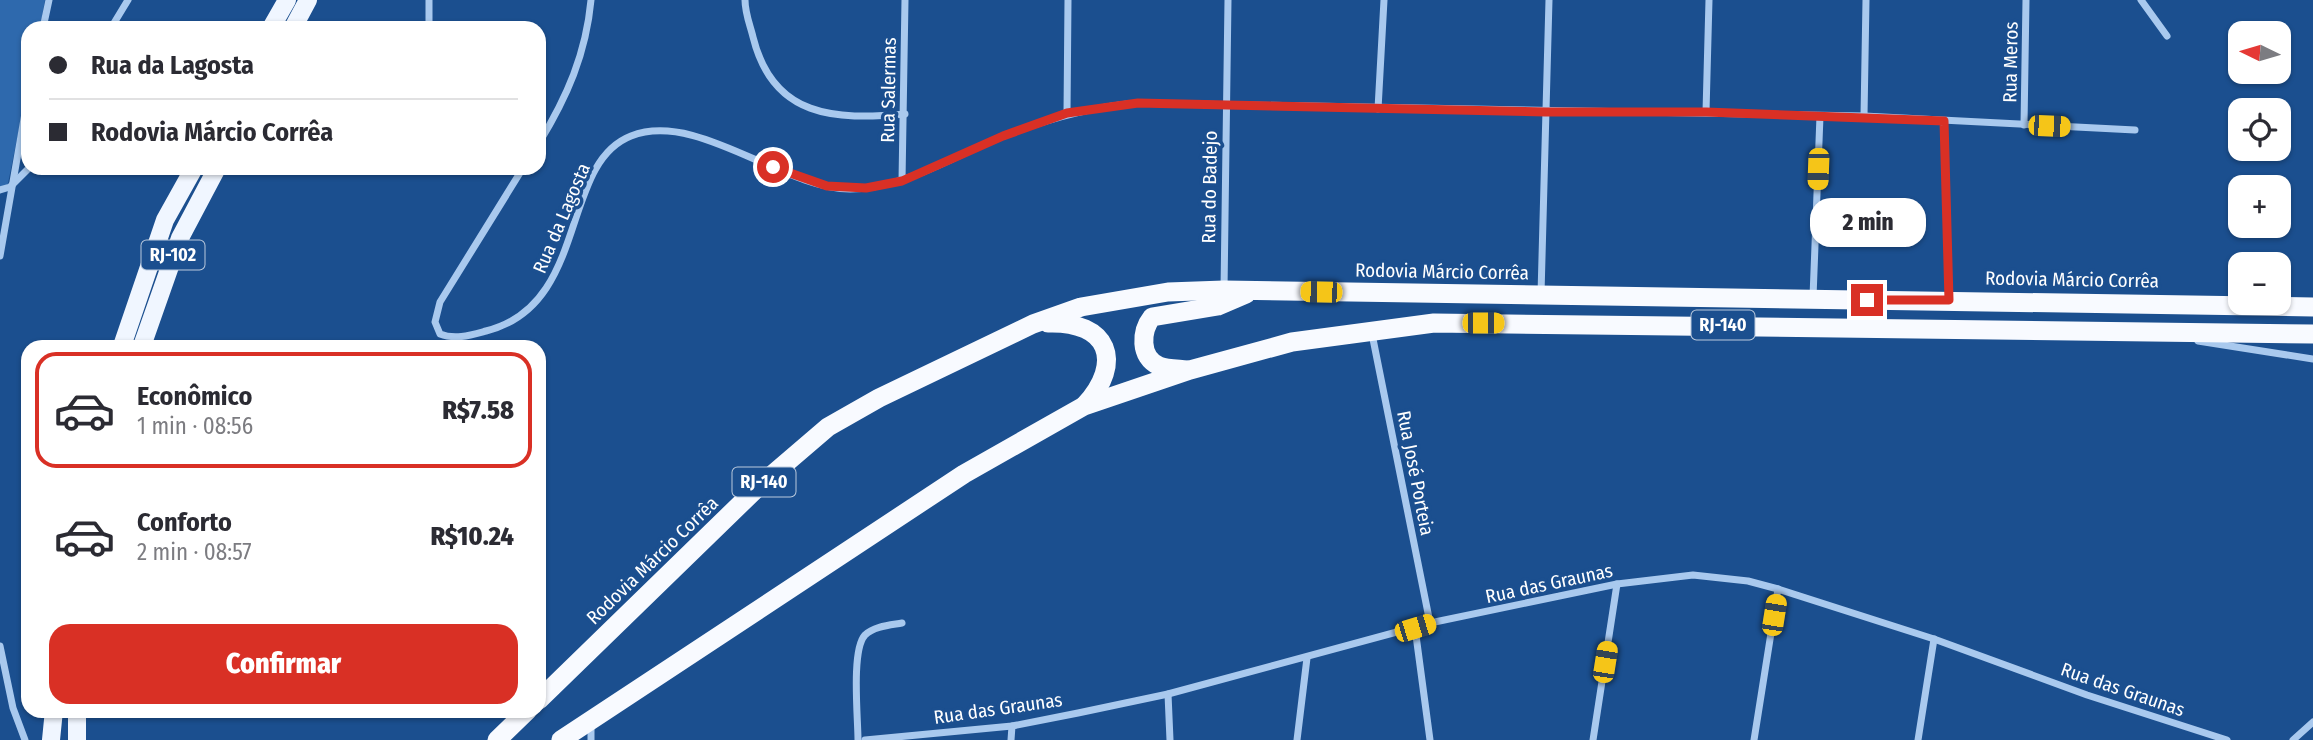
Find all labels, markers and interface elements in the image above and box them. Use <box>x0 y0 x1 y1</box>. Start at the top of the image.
street label: Rua Meros <box>1998 21 2023 103</box>
north arrow <box>2228 21 2291 84</box>
map controls <box>2228 21 2291 315</box>
street label: Rua Salermas <box>876 37 901 143</box>
text: Rua da Lagosta <box>91 50 254 81</box>
button: locate <box>2228 98 2291 161</box>
car <box>2028 115 2071 137</box>
text: Rodovia Márcio Corrêa <box>91 117 333 148</box>
street label: Rua do Badejo <box>1197 130 1222 244</box>
car <box>1807 148 1830 190</box>
route start <box>757 151 789 183</box>
street label: Rua da Lagosta <box>528 160 595 277</box>
button: + <box>2228 175 2291 238</box>
callout: 2 min <box>1809 198 1925 247</box>
text: 2 min <box>1843 208 1893 236</box>
road number: RJ-102 <box>142 241 204 270</box>
button: − <box>2228 252 2291 315</box>
street label: Rodovia Márcio Corrêa <box>1355 258 1529 285</box>
street label: Rodovia Márcio Corrêa <box>1985 266 2159 293</box>
car <box>1300 281 1343 303</box>
route end <box>1851 284 1883 316</box>
road number: RJ-140 <box>1692 310 1754 340</box>
car <box>1463 313 1505 334</box>
icon: car <box>53 379 116 442</box>
text: Econômico <box>137 381 252 412</box>
text: R$7.58 <box>442 395 514 426</box>
street label: Rua José Porteia <box>1392 409 1439 537</box>
text: 1 min · 08:56 <box>137 412 253 440</box>
road number: RJ-140 <box>732 468 796 496</box>
street label: Rodovia Márcio Corrêa <box>582 492 723 629</box>
icon: car <box>53 505 116 568</box>
text: Conforto <box>137 507 232 538</box>
text: R$10.24 <box>430 521 514 552</box>
text: 2 min · 08:57 <box>137 538 252 566</box>
street label: Rua das Graunas <box>1483 559 1615 608</box>
car <box>1761 593 1788 637</box>
car <box>1392 612 1439 644</box>
button: Confirmar <box>49 624 518 704</box>
car <box>1592 640 1619 684</box>
street label: Rua das Graunas <box>2058 658 2188 721</box>
street label: Rua das Graunas <box>932 688 1064 729</box>

